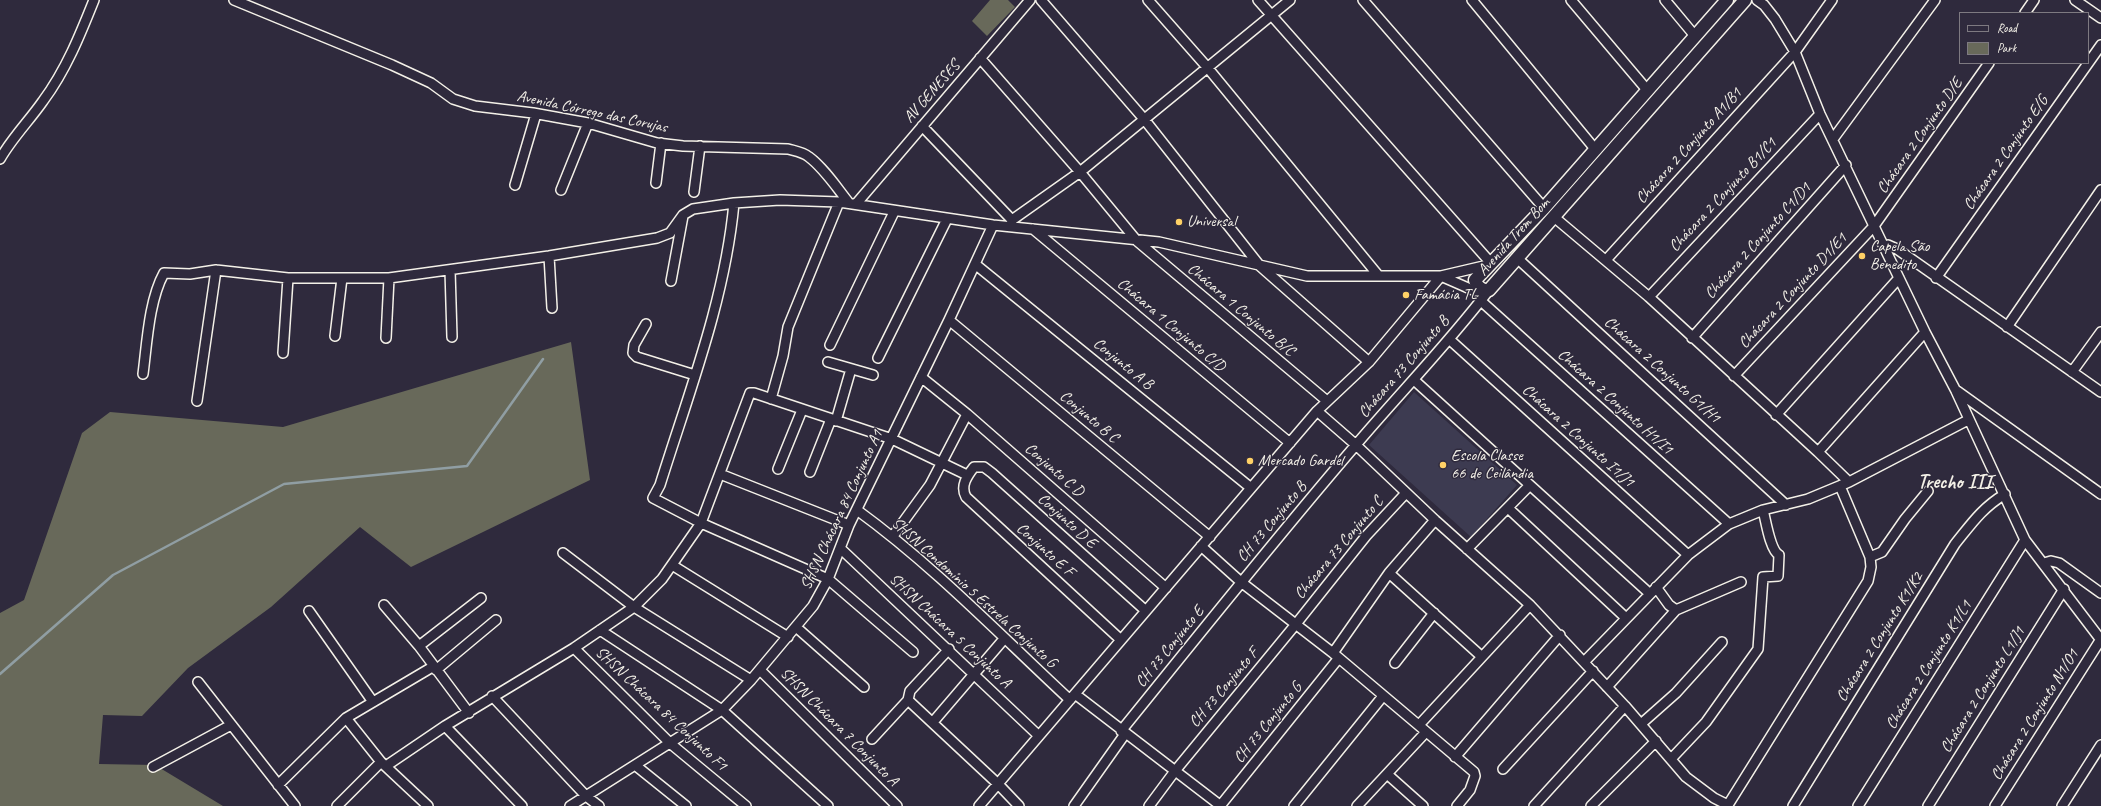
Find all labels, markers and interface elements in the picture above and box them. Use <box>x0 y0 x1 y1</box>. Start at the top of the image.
legend <box>1959 12 2089 64</box>
text: Road <box>1997 20 2017 36</box>
text: Park <box>1997 40 2016 56</box>
street label: AV GENESES <box>900 57 964 127</box>
street label: Chácara 2 Conjunto D/E <box>1873 75 1967 197</box>
street label: Chácara 2 Conjunto A1/B1 <box>1632 84 1746 208</box>
street label: Avenida Córrego das Corujas <box>515 87 669 137</box>
street label: Chácara 2 Conjunto E/G <box>1959 92 2053 214</box>
street label: Chácara 2 Conjunto B1/C1 <box>1665 134 1781 256</box>
street label: Chácara 2 Conjunto C1/D1 <box>1701 179 1815 303</box>
street label: Avenida Trem Bom <box>1474 194 1554 280</box>
place label: Universal <box>1187 212 1236 232</box>
marker: Universal <box>1174 217 1184 227</box>
street label: Chácara 2 Conjunto D1/E1 <box>1735 229 1851 353</box>
place label: Capela São Benedito <box>1870 237 1929 275</box>
marker: Capela São Benedito <box>1857 251 1867 261</box>
street label: Chácara 1 Conjunto B/C <box>1183 259 1299 361</box>
street label: Chácara 1 Conjunto C/D <box>1113 274 1229 376</box>
place label: Famácia TL <box>1414 285 1477 305</box>
marker: Famácia TL <box>1401 290 1411 300</box>
street label: Chácara 73 Conjunto B <box>1354 312 1454 422</box>
street label: Chácara 2 Conjunto G1/H1 <box>1600 313 1724 427</box>
street label: Conjunto A B <box>1089 334 1157 394</box>
street label: Chácara 2 Conjunto H1/I1 <box>1553 345 1677 459</box>
street label: Chácara 2 Conjunto I1/J1 <box>1518 381 1638 491</box>
street label: Conjunto B C <box>1056 387 1122 447</box>
street label: SHSN Chácara 84 Conjunto A1 <box>797 427 887 593</box>
street label: Conjunto C D <box>1020 439 1088 501</box>
place label: Escola Classe 66 de Ceilândia <box>1451 446 1533 484</box>
place label: Mercado Gardel <box>1258 451 1343 471</box>
marker: Mercado Gardel <box>1245 456 1255 466</box>
marker: Escola Classe 66 de Ceilândia <box>1438 460 1448 470</box>
district label: Trecho III <box>1918 471 1992 495</box>
street label: CH 73 Conjunto B <box>1233 478 1311 566</box>
street label: Conjunto D E <box>1033 489 1101 553</box>
street label: Chácara 73 Conjunto C <box>1290 493 1388 603</box>
street label: SHSN Condomínio 5 Estrela Conjunto G <box>887 514 1061 672</box>
street label: Conjunto E F <box>1012 519 1078 581</box>
street label: Chácara 2 Conjunto K1/K2 <box>1832 569 1928 705</box>
street label: SHSN Chácara 5 Conjunto A <box>885 570 1015 692</box>
street label: Chácara 2 Conjunto K1/L1 <box>1882 597 1976 733</box>
street label: CH 73 Conjunto E <box>1131 603 1209 691</box>
street label: Chácara 2 Conjunto L1/J1 <box>1937 624 2029 756</box>
street label: SHSN Chácara 84 Conjunto F1 <box>591 643 731 775</box>
street label: CH 73 Conjunto F <box>1185 644 1263 732</box>
street label: Chácara 2 Conjunto N1/O1 <box>1987 646 2083 784</box>
street label: SHSN Chácara 7 Conjunto A <box>776 664 902 790</box>
street label: CH 73 Conjunto G <box>1230 679 1306 767</box>

